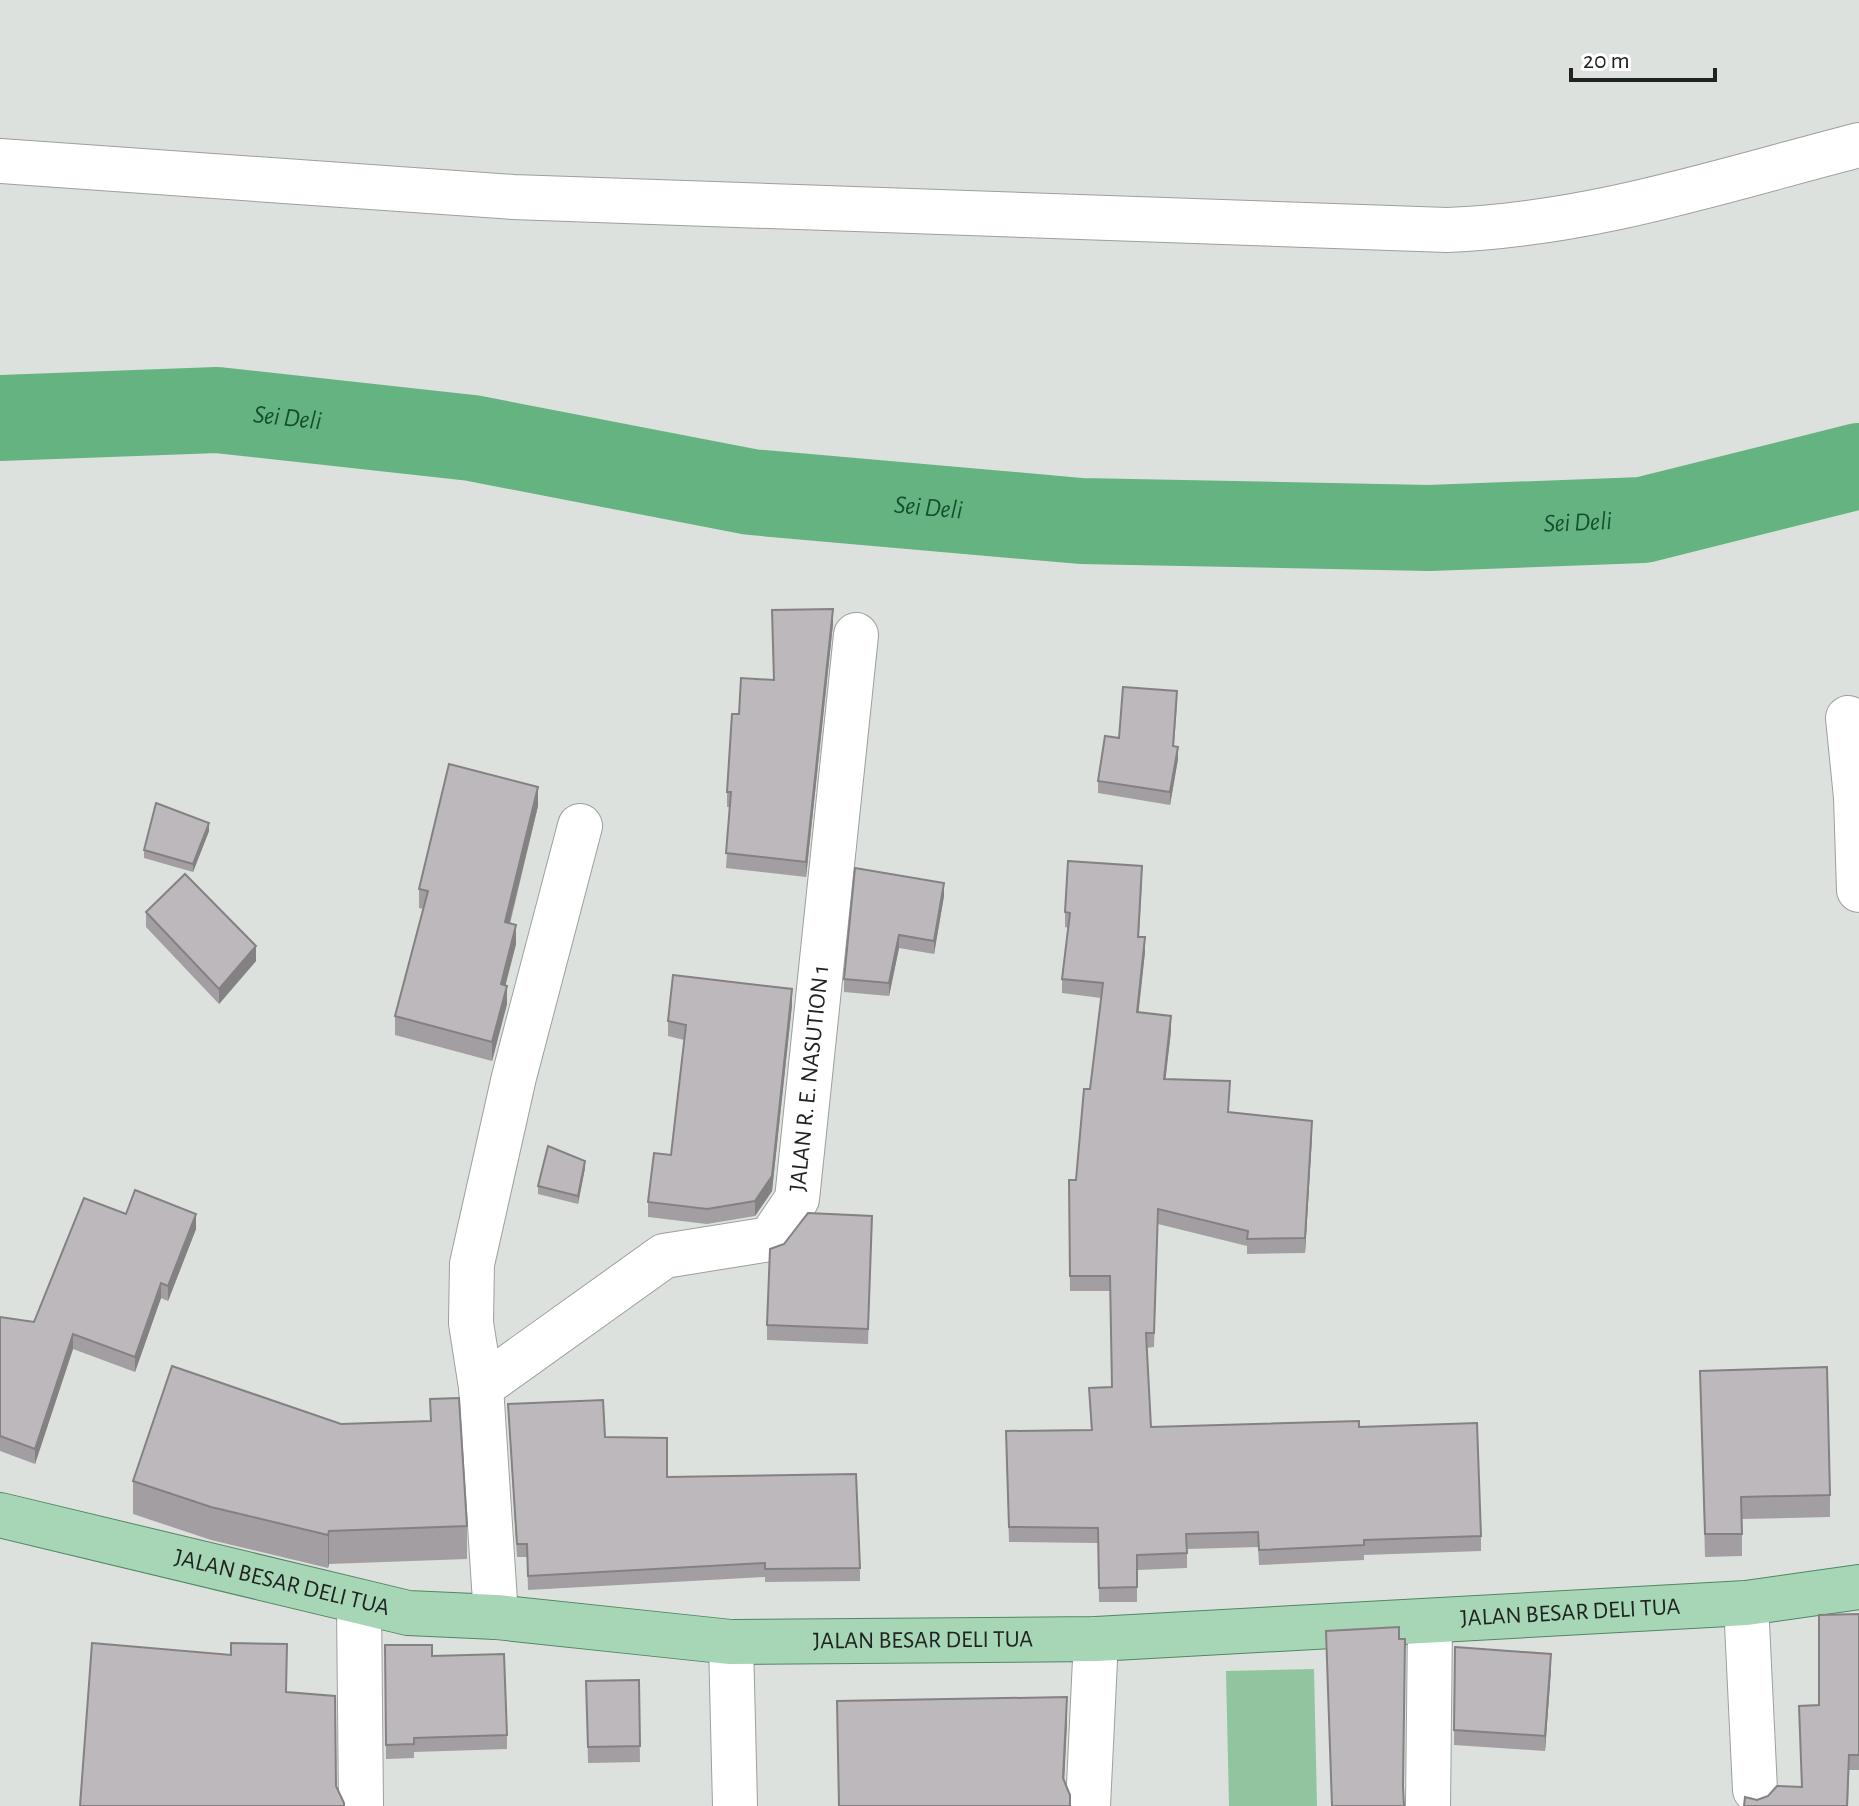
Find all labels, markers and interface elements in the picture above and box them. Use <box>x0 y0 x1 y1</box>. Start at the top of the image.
scale bar <box>1571 32 1715 82</box>
text: 20 m <box>1583 49 1630 73</box>
water label: Sei Deli <box>252 401 323 434</box>
water label: Sei Deli <box>893 492 964 524</box>
water label: Sei Deli <box>1543 508 1613 537</box>
street label: JALAN R. E. NASUTION 1 <box>786 964 833 1193</box>
street label: JALAN BESAR DELI TUA <box>172 1545 392 1620</box>
street label: JALAN BESAR DELI TUA <box>1460 1595 1681 1631</box>
street label: JALAN BESAR DELI TUA <box>813 1628 1033 1653</box>

